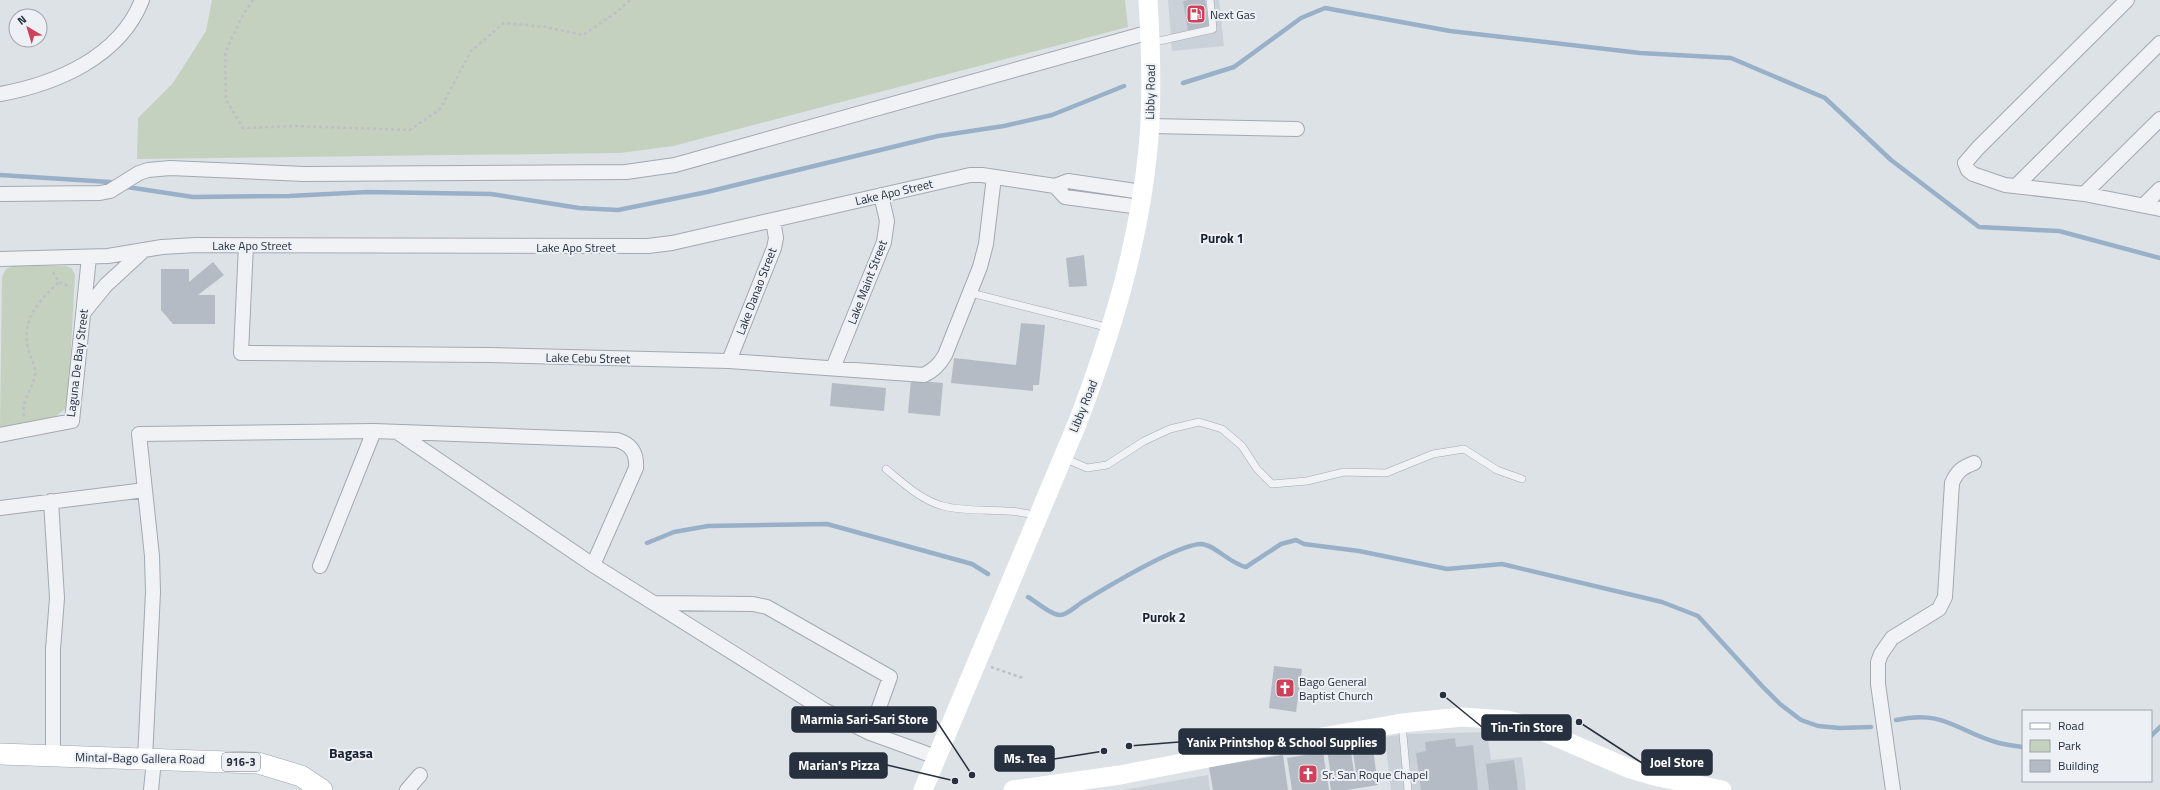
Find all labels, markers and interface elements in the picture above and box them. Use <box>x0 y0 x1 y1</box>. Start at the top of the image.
fuel station icon: Next Gas <box>1185 3 1207 25</box>
place label: Next Gas <box>1210 5 1256 24</box>
north arrow <box>8 8 48 48</box>
text: N <box>14 11 30 29</box>
street label: Libby Road <box>1140 64 1160 120</box>
street label: Lake Apo Street <box>853 174 936 210</box>
district label: Purok 1 <box>1200 228 1244 248</box>
street label: Lake Apo Street <box>212 236 293 255</box>
street label: Lake Maint Street <box>842 236 892 327</box>
street label: Lake Apo Street <box>536 238 617 257</box>
street label: Lake Danao Street <box>731 244 782 337</box>
street label: Laguna De Bay Street <box>61 307 93 418</box>
street label: Lake Cebu Street <box>545 348 631 368</box>
street label: Libby Road <box>1064 377 1102 435</box>
district label: Purok 2 <box>1142 607 1186 627</box>
place label: Bago General Baptist Church <box>1299 672 1373 705</box>
church icon: Bago General Baptist Church <box>1274 677 1296 699</box>
callout: Marmia Sari-Sari Store <box>792 707 936 732</box>
text: Marmia Sari-Sari Store <box>800 709 928 729</box>
legend <box>2022 710 2152 782</box>
callout: Tin-Tin Store <box>1482 715 1571 740</box>
text: Road <box>2058 716 2084 735</box>
text: Tin-Tin Store <box>1491 717 1564 737</box>
callout: Yanix Printshop & School Supplies <box>1179 729 1385 754</box>
text: Yanix Printshop & School Supplies <box>1187 732 1377 752</box>
text: Park <box>2058 736 2081 755</box>
district label: Bagasa <box>329 742 373 763</box>
callout: Ms. Tea <box>995 746 1054 771</box>
street label: Mintal-Bago Gallera Road <box>75 747 205 769</box>
text: Ms. Tea <box>1004 748 1047 768</box>
callout: Joel Store <box>1642 750 1712 775</box>
text: Joel Store <box>1650 752 1704 772</box>
road number: 916-3 <box>222 753 260 771</box>
callout: Marian's Pizza <box>790 753 887 778</box>
text: Marian's Pizza <box>798 755 880 775</box>
text: Building <box>2058 756 2099 775</box>
church icon: Sr. San Roque Chapel <box>1297 763 1319 785</box>
place label: Sr. San Roque Chapel <box>1322 765 1428 784</box>

